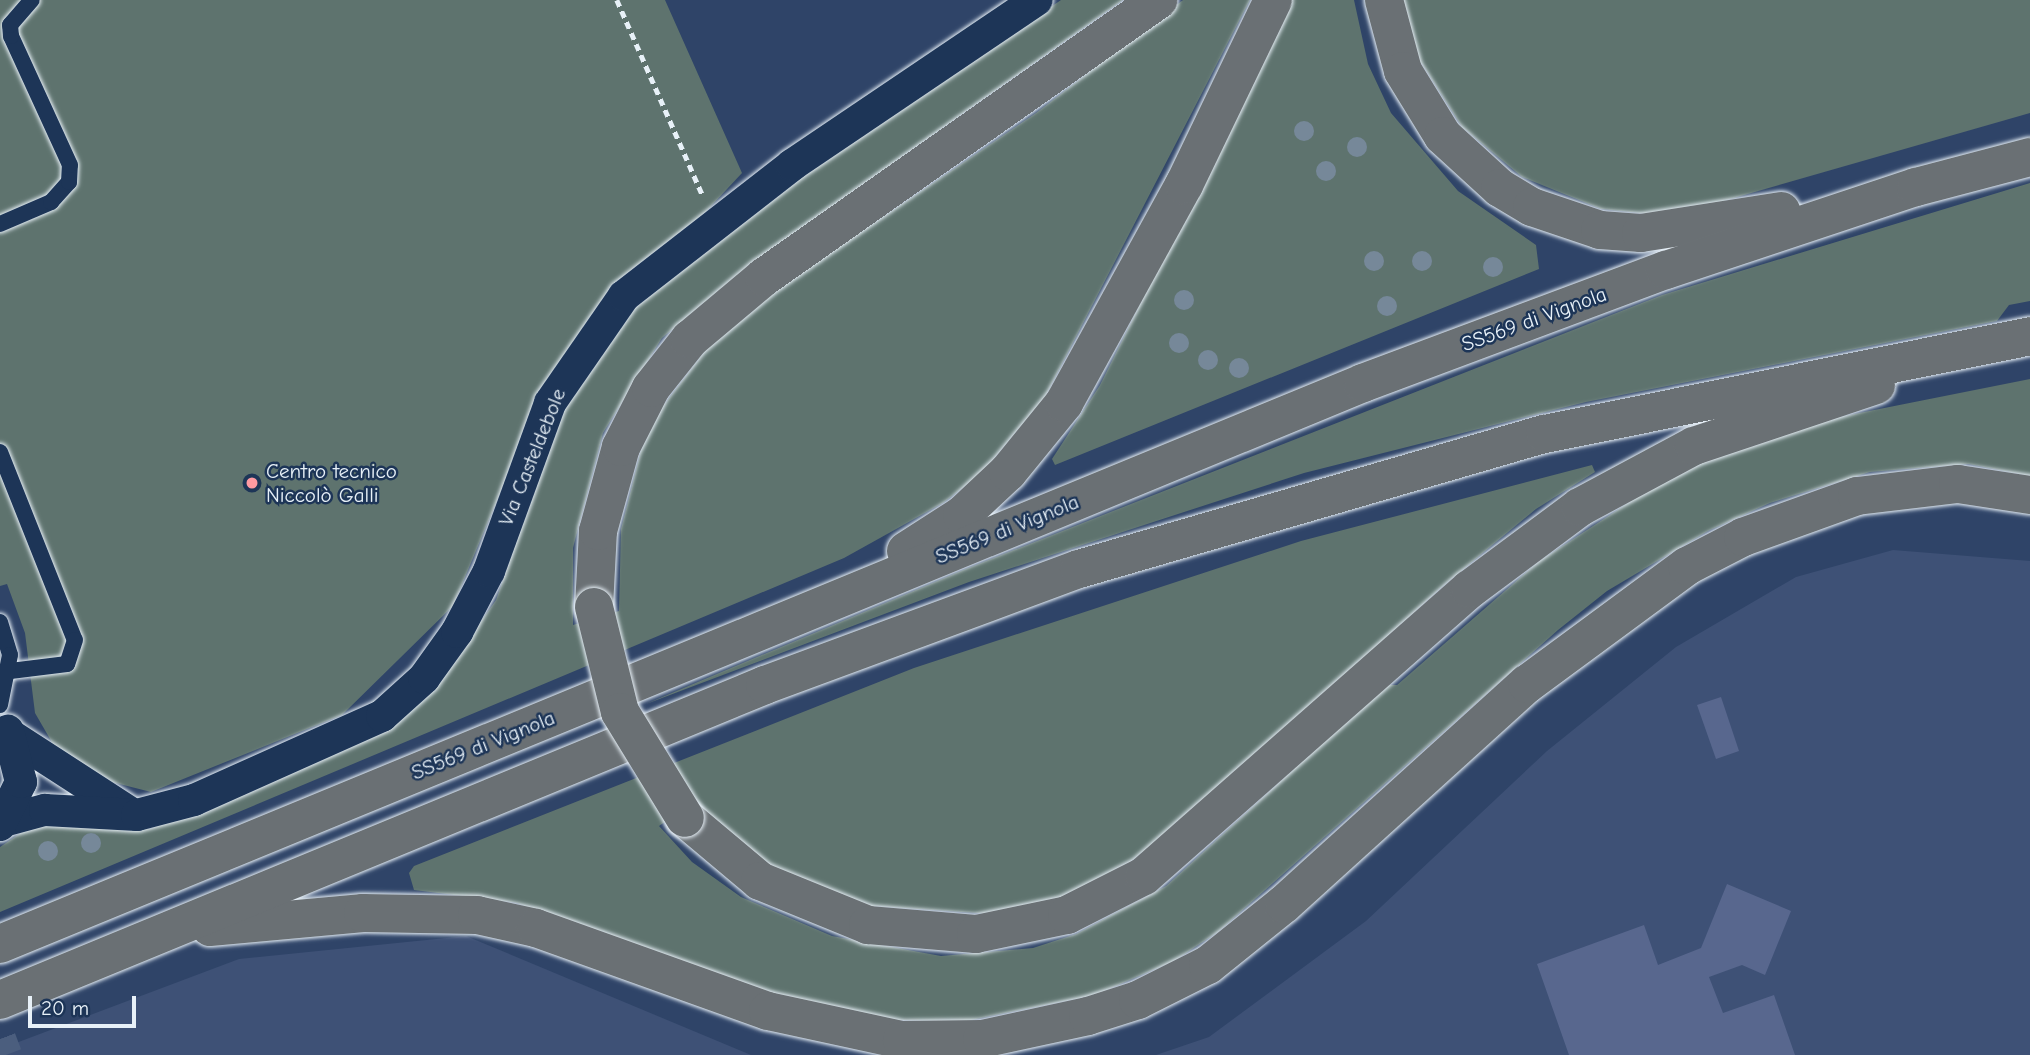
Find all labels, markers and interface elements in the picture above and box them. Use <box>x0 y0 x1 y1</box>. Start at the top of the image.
street label: SS569 di Vignola <box>1458 281 1610 357</box>
street label: Via Casteldebole <box>493 385 571 529</box>
place label: Centro tecnico Niccolò Galli <box>266 458 397 508</box>
marker: Centro tecnico Niccolò Galli <box>244 475 260 491</box>
street label: SS569 di Vignola <box>932 489 1082 569</box>
street label: SS569 di Vignola <box>408 705 558 785</box>
scale bar <box>32 982 140 1026</box>
text: 20 m <box>41 996 89 1020</box>

